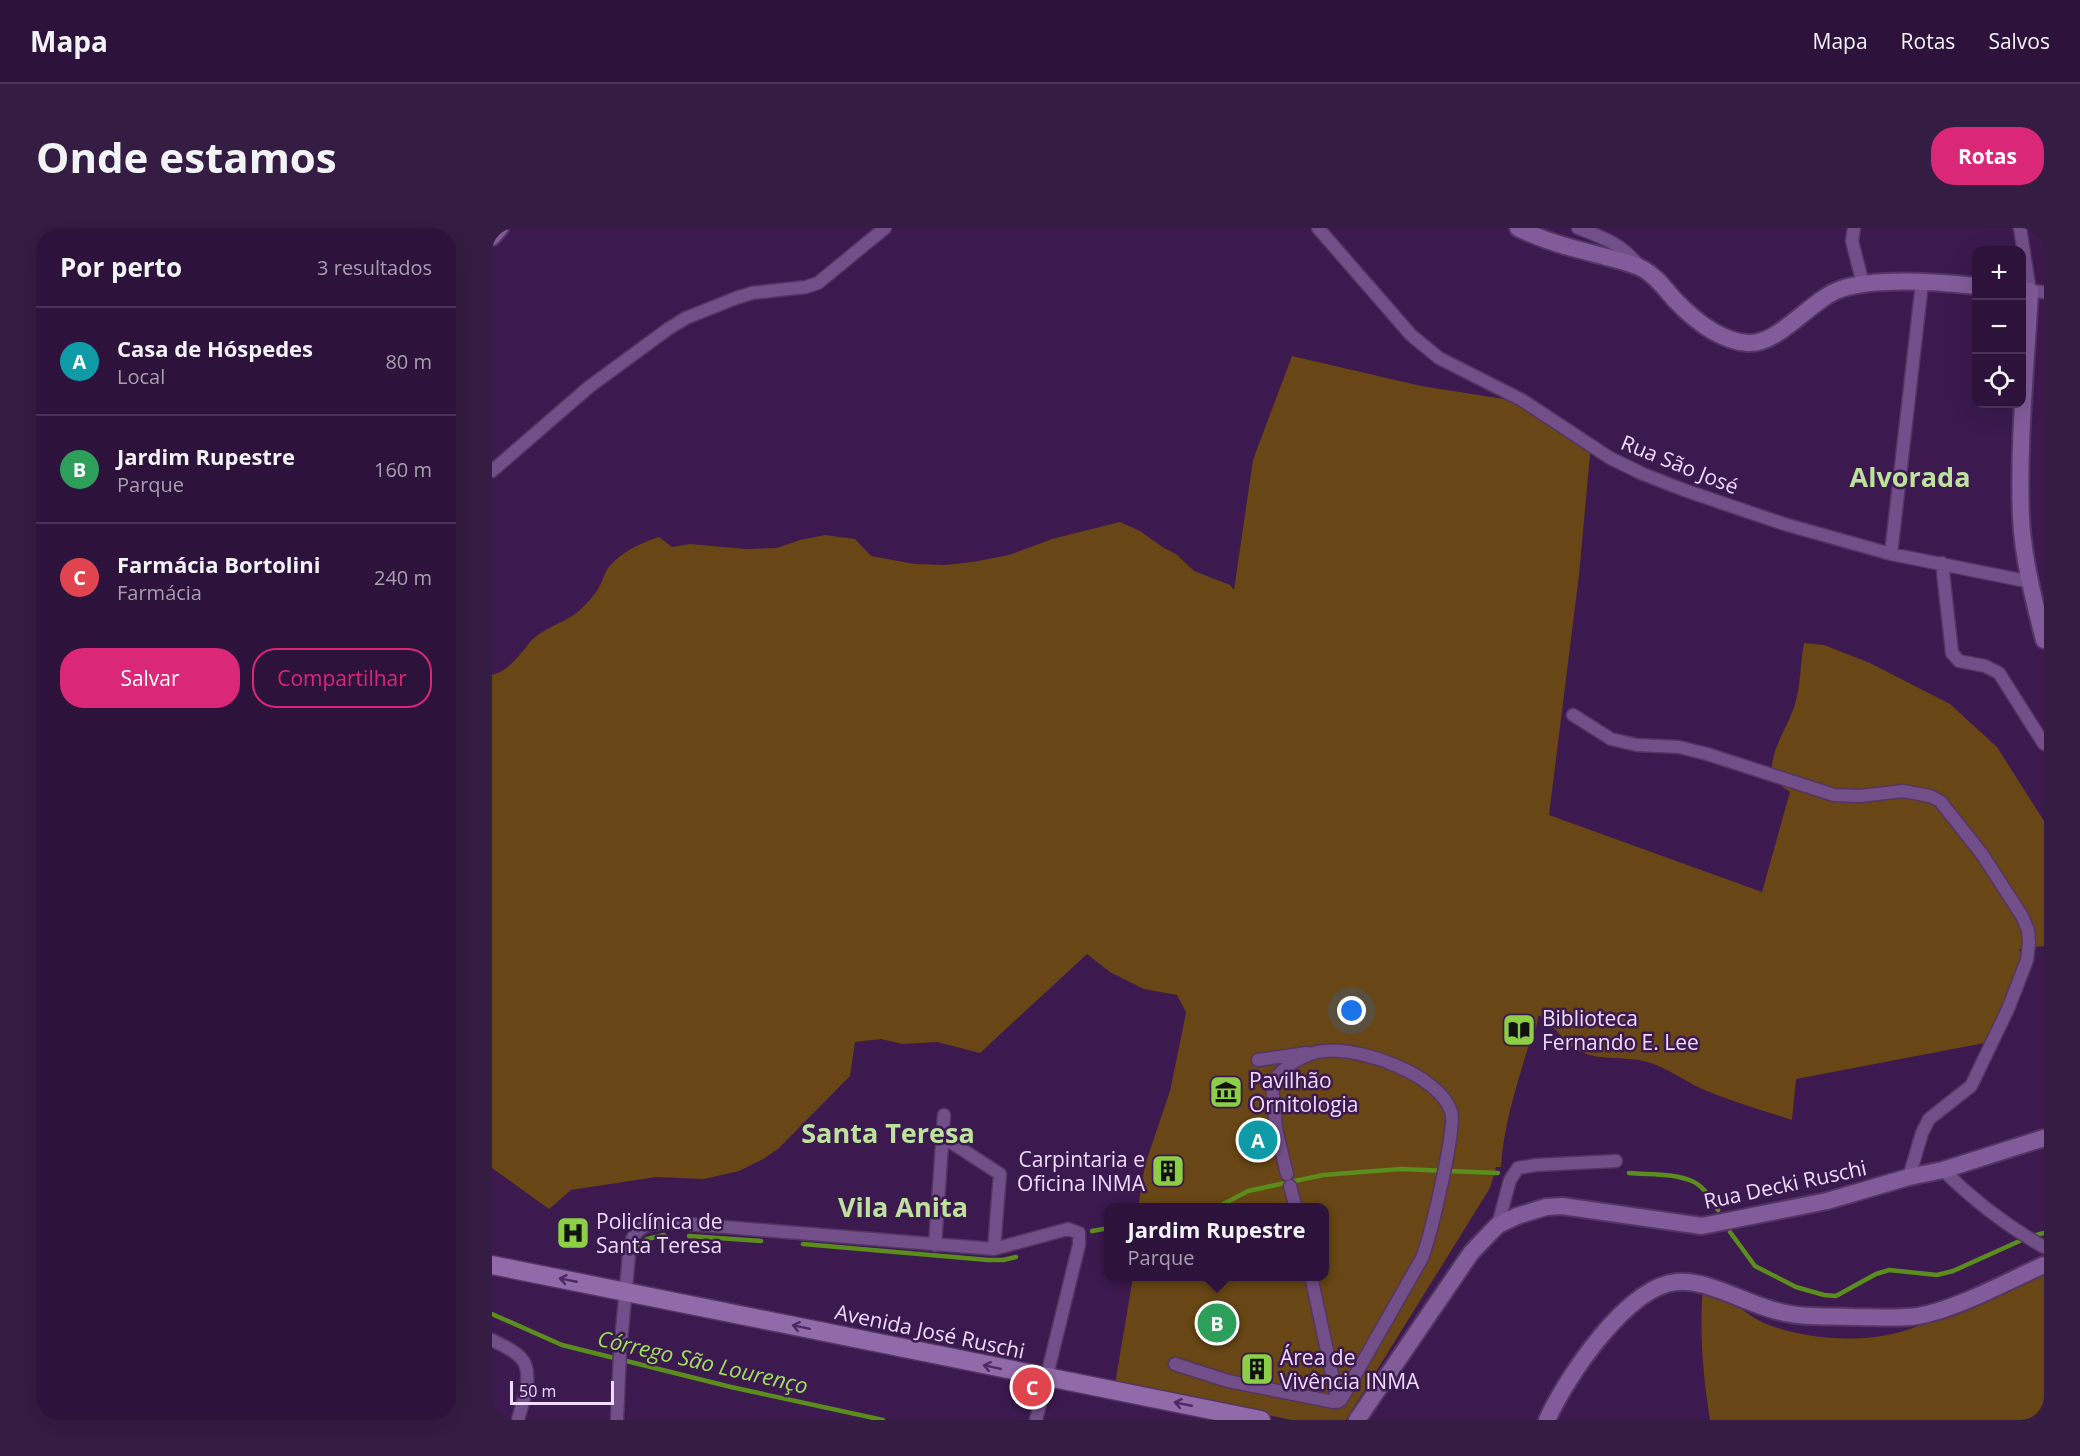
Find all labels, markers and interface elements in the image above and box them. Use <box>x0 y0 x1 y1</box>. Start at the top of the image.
text: Mapa <box>30 22 108 60</box>
text: Mapa <box>1813 27 1868 55</box>
text: Rotas <box>1901 27 1955 55</box>
text: Salvos <box>1988 27 2050 55</box>
button: Rotas <box>1931 127 2044 185</box>
text: Onde estamos <box>36 128 337 185</box>
map controls <box>1972 246 2026 408</box>
button: + <box>1972 246 2026 300</box>
text: Por perto <box>60 249 182 285</box>
text: 3 resultados <box>317 254 432 281</box>
button: − <box>1972 300 2026 354</box>
text: Casa de Hóspedes <box>117 333 313 363</box>
text: A <box>73 348 86 375</box>
text: 80 m <box>385 348 432 375</box>
button: locate <box>1972 354 2026 408</box>
text: Local <box>117 363 165 390</box>
street label: Rua São José <box>1617 428 1743 500</box>
text: Jardim Rupestre <box>117 441 295 471</box>
text: B <box>73 456 86 483</box>
text: 160 m <box>374 456 432 483</box>
district label: Alvorada <box>1850 458 1970 495</box>
text: Parque <box>117 471 184 498</box>
text: Farmácia Bortolini <box>117 549 320 579</box>
text: C <box>73 564 86 591</box>
text: 240 m <box>374 564 432 591</box>
text: Farmácia <box>117 579 202 606</box>
button: Salvar <box>60 648 240 708</box>
button: Compartilhar <box>252 648 432 708</box>
your location <box>1337 996 1366 1025</box>
place label: Biblioteca Fernando E. Lee <box>1542 1004 1699 1056</box>
library icon: Biblioteca Fernando E. Lee <box>1501 1012 1537 1048</box>
place label: Pavilhão Ornitologia <box>1249 1066 1359 1118</box>
museum icon: Pavilhão Ornitologia <box>1208 1074 1244 1110</box>
district label: Santa Teresa <box>801 1114 975 1151</box>
pin: A <box>1238 1118 1278 1162</box>
place label: Carpintaria e Oficina INMA <box>1017 1145 1146 1197</box>
building icon: Carpintaria e Oficina INMA <box>1150 1153 1186 1189</box>
street label: Rua Decki Ruschi <box>1701 1153 1869 1215</box>
district label: Vila Anita <box>838 1188 968 1225</box>
popup <box>1104 1203 1329 1281</box>
place label: Policlínica de Santa Teresa <box>596 1207 723 1259</box>
text: Jardim Rupestre <box>1128 1214 1305 1244</box>
hospital icon: Policlínica de Santa Teresa <box>555 1215 591 1251</box>
text: Parque <box>1128 1244 1195 1271</box>
one-way arrow <box>559 1274 578 1285</box>
street label: Avenida José Ruschi <box>833 1297 1027 1365</box>
pin: B <box>1198 1300 1236 1346</box>
one-way arrow <box>792 1321 811 1332</box>
water label: Córrego São Lourenço <box>595 1322 811 1400</box>
place label: Área de Vivência INMA <box>1280 1343 1420 1395</box>
building icon: Área de Vivência INMA <box>1239 1351 1275 1387</box>
one-way arrow <box>983 1361 1002 1372</box>
pin: C <box>1012 1364 1052 1410</box>
scale bar <box>510 1378 614 1406</box>
text: 50 m <box>519 1380 556 1402</box>
one-way arrow <box>1174 1398 1194 1409</box>

